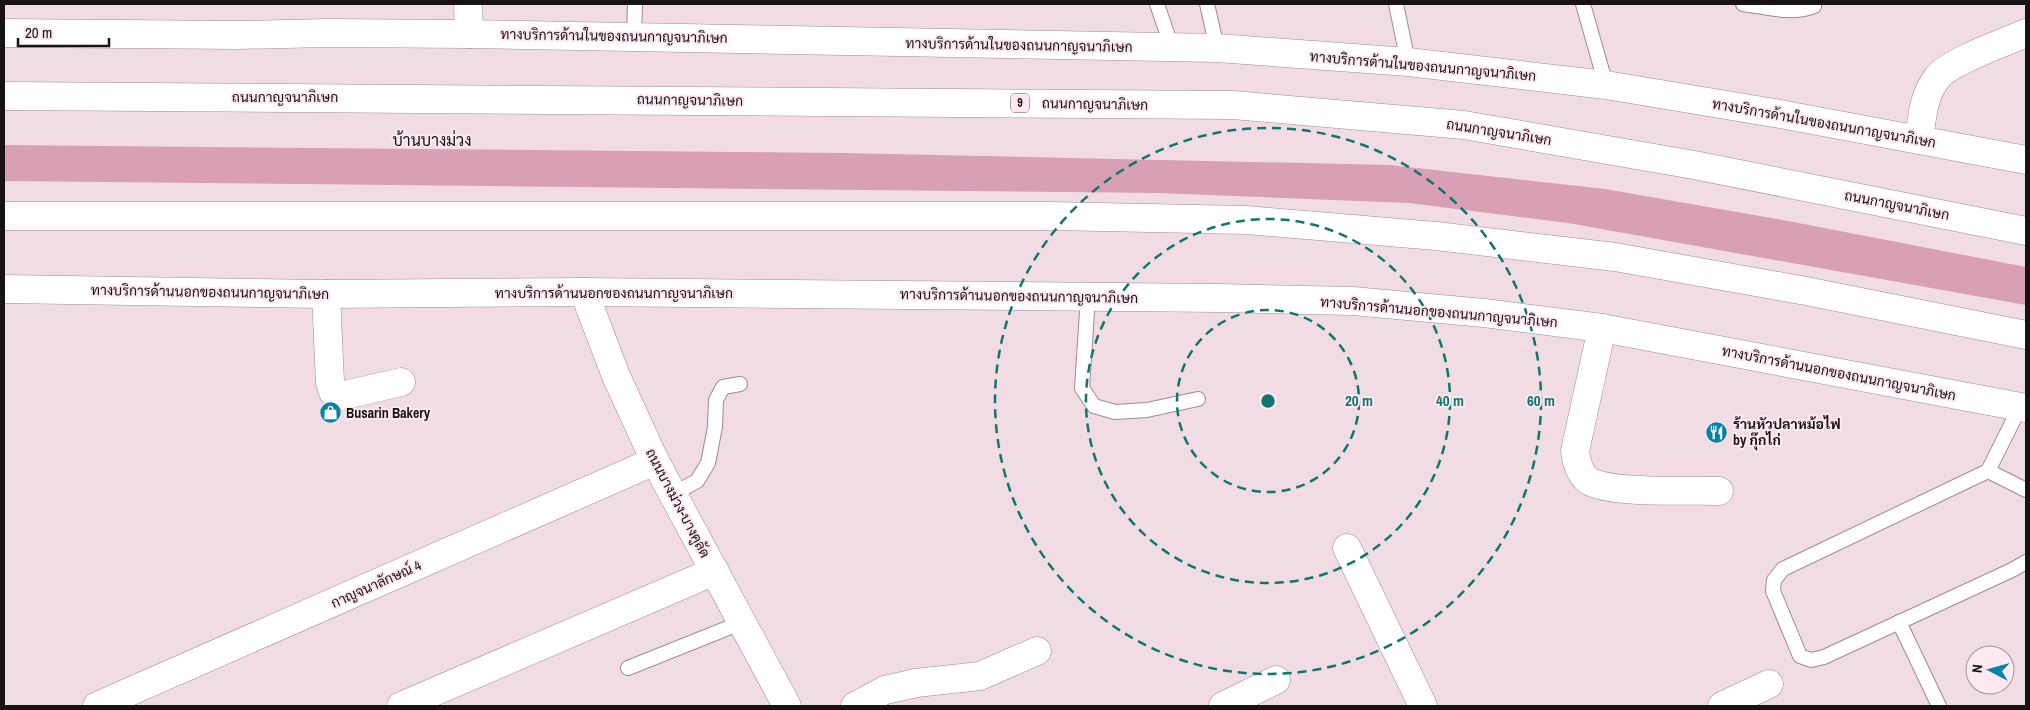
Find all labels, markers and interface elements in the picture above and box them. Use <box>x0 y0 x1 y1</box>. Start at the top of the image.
scale bar <box>18 15 109 47</box>
text: 20 m <box>25 22 52 43</box>
street label: ทางบริการด้านในของถนนกาญจนาภิเษก <box>500 25 728 47</box>
street label: ทางบริการด้านในของถนนกาญจนาภิเษก <box>905 34 1133 56</box>
street label: ทางบริการด้านในของถนนกาญจนาภิเษก <box>1309 47 1537 85</box>
street label: ถนนกาญจนาภิเษก <box>232 88 338 106</box>
street label: ถนนกาญจนาภิเษก <box>637 90 743 110</box>
road number: 9 <box>1011 94 1029 112</box>
street label: ถนนกาญจนาภิเษก <box>1042 94 1148 114</box>
street label: ทางบริการด้านในของถนนกาญจนาภิเษก <box>1710 94 1938 152</box>
street label: ถนนกาญจนาภิเษก <box>1445 115 1553 149</box>
district label: บ้านบางม่วง <box>393 129 471 151</box>
street label: ถนนกาญจนาภิเษก <box>1843 186 1951 224</box>
street label: ทางบริการด้านนอกของถนนกาญจนาภิเษก <box>91 281 329 303</box>
street label: ทางบริการด้านนอกของถนนกาญจนาภิเษก <box>495 284 733 302</box>
street label: ทางบริการด้านนอกของถนนกาญจนาภิเษก <box>900 285 1138 307</box>
street label: ทางบริการด้านนอกของถนนกาญจนาภิเษก <box>1320 293 1558 331</box>
street label: ทางบริการด้านนอกของถนนกาญจนาภิเษก <box>1720 341 1958 405</box>
text: 20 m <box>1345 390 1373 411</box>
text: 40 m <box>1436 390 1464 411</box>
text: 60 m <box>1527 390 1555 411</box>
centre of rings <box>1259 392 1277 410</box>
shop icon: Busarin Bakery <box>318 401 342 425</box>
place label: Busarin Bakery <box>346 404 431 422</box>
place label: ร้านหัวปลาหม้อไฟ by กุ๊กไก่ <box>1733 415 1841 451</box>
restaurant icon: ร้านหัวปลาหม้อไฟ by กุ๊กไก่ <box>1705 420 1729 444</box>
street label: ถนนบางม่วง-บางคูลัด <box>641 445 714 561</box>
street label: กาญจนาลักษณ์ 4 <box>328 556 424 612</box>
north arrow <box>1965 645 2015 695</box>
text: N <box>1968 664 1986 674</box>

